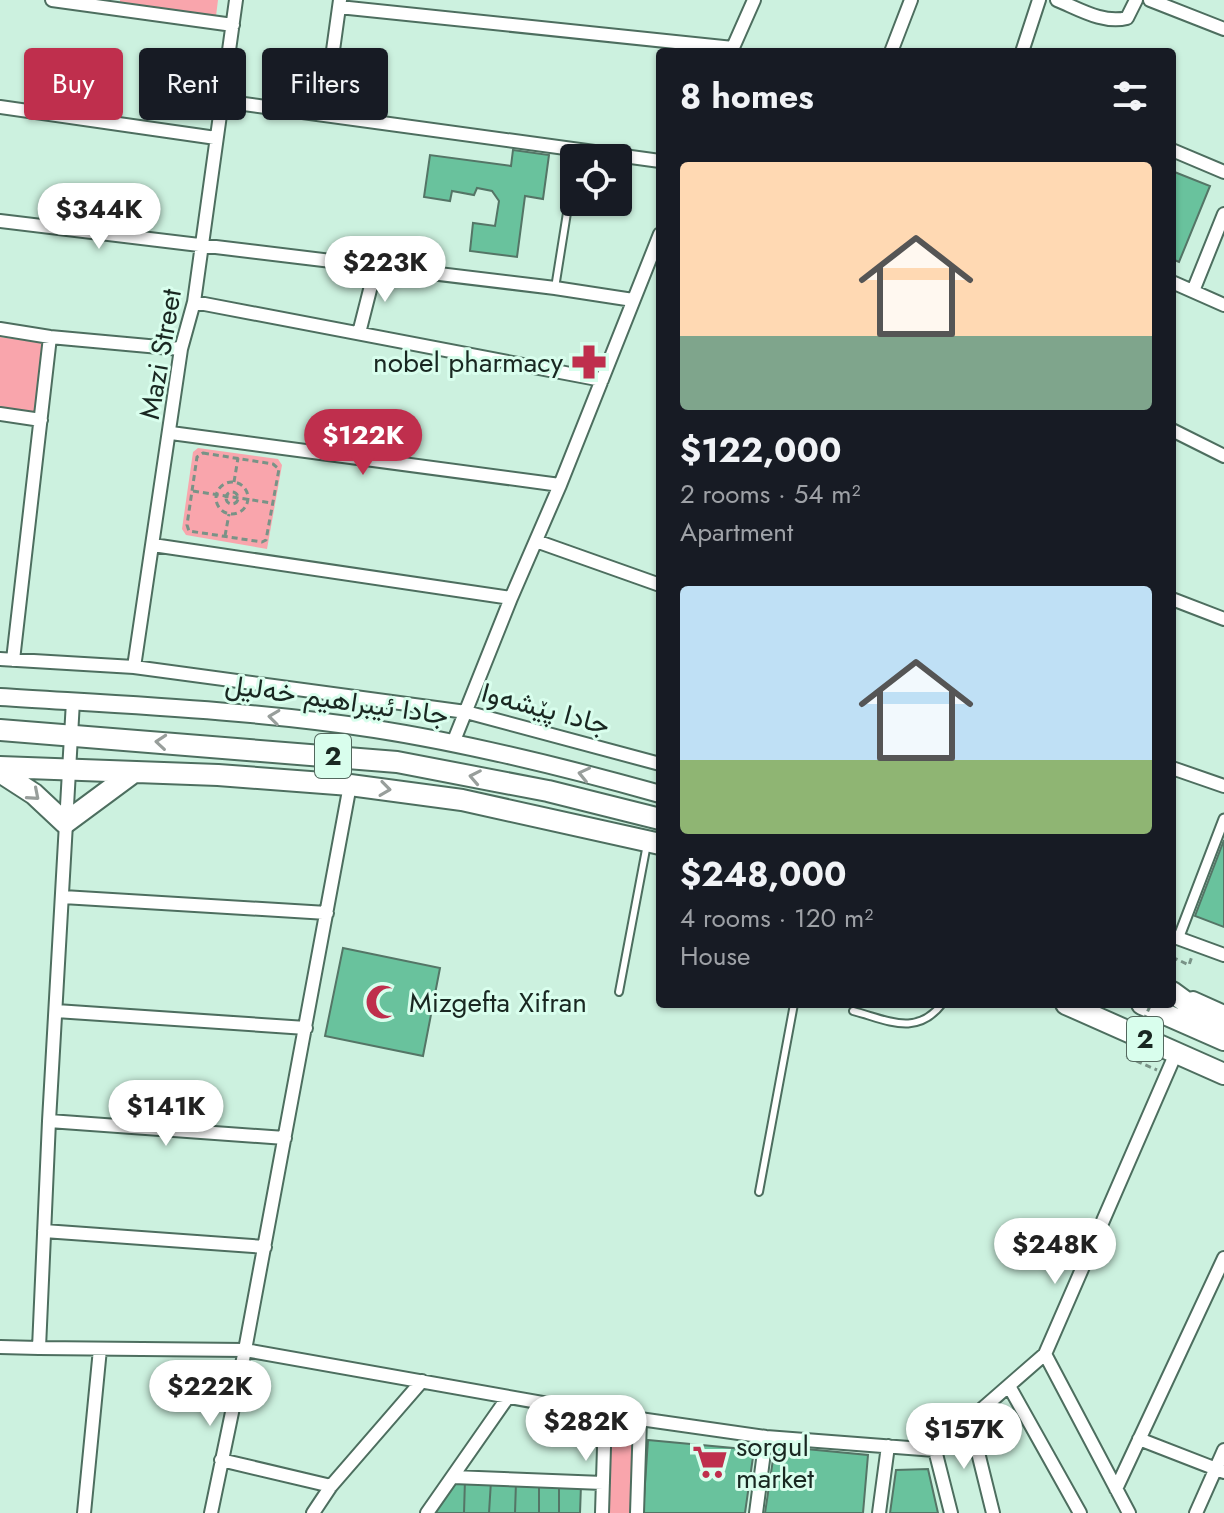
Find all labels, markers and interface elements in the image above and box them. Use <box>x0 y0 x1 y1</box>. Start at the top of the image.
chip: Buy <box>24 48 123 120</box>
chip: Rent <box>139 48 246 120</box>
chip: Filters <box>262 48 388 120</box>
text: 8 homes <box>680 72 814 121</box>
icon: filters <box>1108 74 1152 118</box>
map controls <box>560 144 632 216</box>
button: locate <box>560 144 632 216</box>
pin: $344K <box>43 183 155 251</box>
text: $344K <box>56 190 142 228</box>
icon: home <box>844 214 988 358</box>
pin: $223K <box>329 236 441 304</box>
text: $223K <box>343 243 427 281</box>
street label: Mazi Street <box>129 285 192 422</box>
place label: nobel pharmacy <box>373 342 564 383</box>
pharmacy icon: nobel pharmacy <box>570 343 608 381</box>
pin: $122K <box>307 409 419 477</box>
text: $122K <box>322 416 404 454</box>
text: $122,000 <box>680 426 842 475</box>
text: 2 rooms · 54 m² <box>680 475 861 513</box>
text: Apartment <box>680 513 793 551</box>
icon: home <box>844 638 988 782</box>
street label: جادا ئیبراهیم خەلیل <box>223 664 451 735</box>
street label: جادا پێشەوا <box>477 672 615 745</box>
one-way arrow <box>267 709 281 726</box>
one-way arrow <box>154 734 167 751</box>
road number: 2 <box>315 734 351 778</box>
one-way arrow <box>578 767 592 784</box>
one-way arrow <box>468 769 481 786</box>
one-way arrow <box>378 780 392 797</box>
one-way arrow <box>24 785 39 800</box>
text: $248,000 <box>680 850 847 899</box>
text: 4 rooms · 120 m² <box>680 899 873 937</box>
text: House <box>680 937 750 975</box>
place label: Mizgefta Xifran <box>409 982 587 1023</box>
mosque icon: Mizgefta Xifran <box>364 983 402 1021</box>
road number: 2 <box>1127 1017 1163 1061</box>
pin: $141K <box>110 1080 222 1148</box>
text: $141K <box>127 1087 205 1125</box>
pin: $248K <box>999 1218 1111 1286</box>
text: $248K <box>1012 1225 1098 1263</box>
pin: $222K <box>154 1360 266 1428</box>
text: $222K <box>167 1367 253 1405</box>
pin: $282K <box>530 1395 642 1463</box>
text: $282K <box>544 1402 628 1440</box>
pin: $157K <box>908 1403 1020 1471</box>
text: $157K <box>924 1410 1004 1448</box>
place label: sorgul market <box>736 1426 814 1499</box>
supermarket icon: sorgul market <box>691 1443 729 1481</box>

